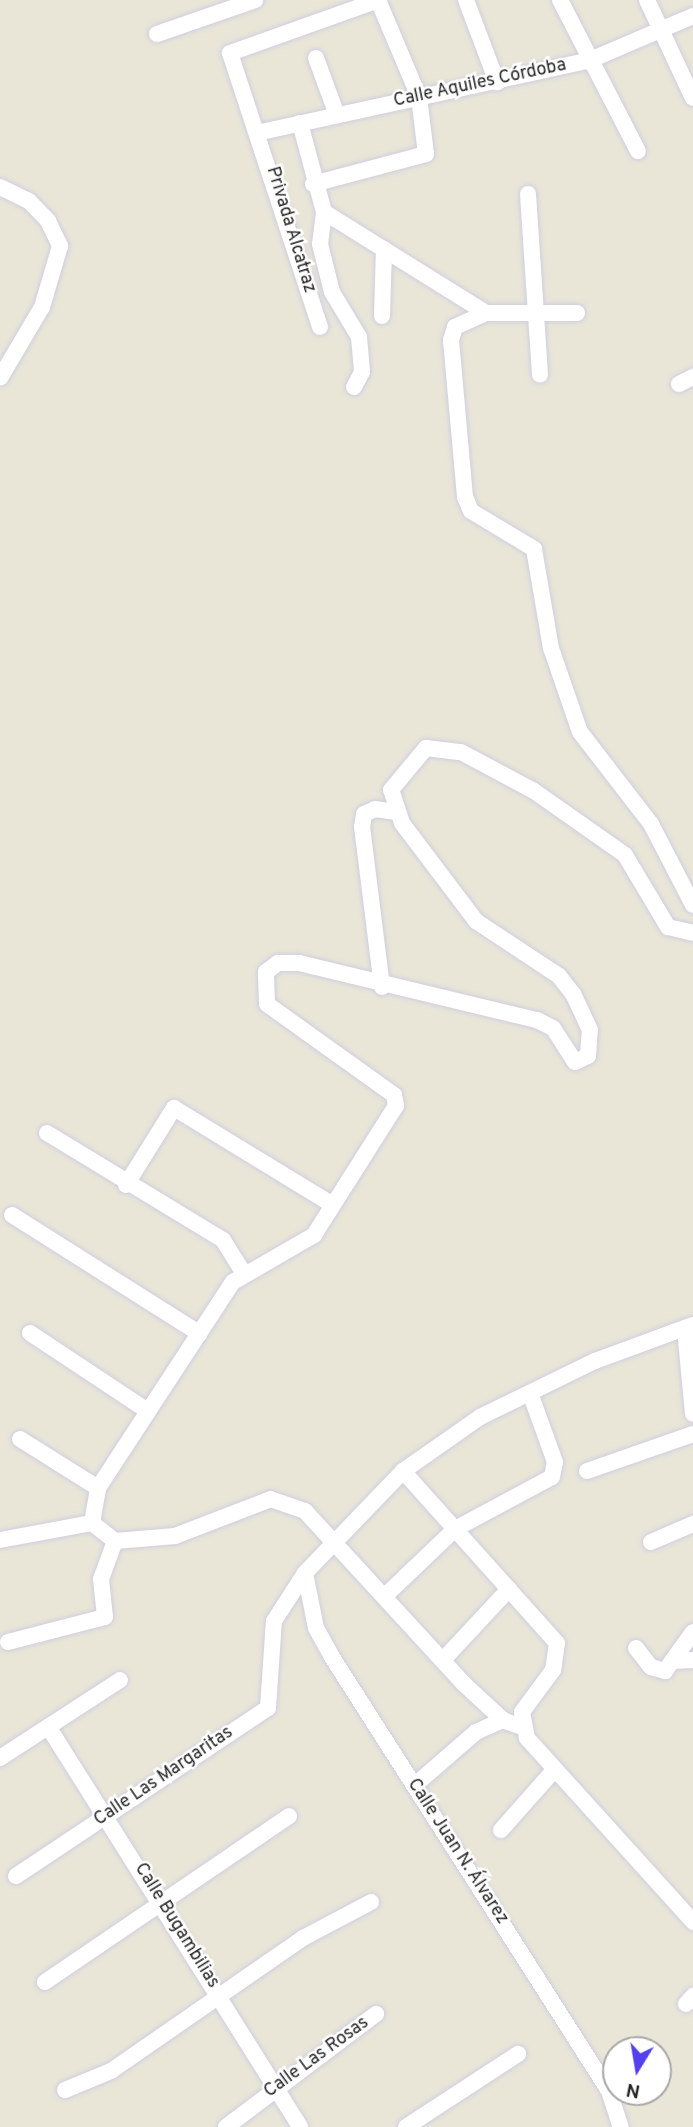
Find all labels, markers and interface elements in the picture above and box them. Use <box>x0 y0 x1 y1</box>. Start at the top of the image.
street label: Calle Aquiles Córdoba <box>391 55 569 113</box>
street label: Privada Alcatraz <box>260 164 320 296</box>
street label: Calle Las Margaritas <box>90 1723 238 1831</box>
street label: Calle Juan N. Álvarez <box>402 1775 512 1929</box>
street label: Calle Bugambilias <box>129 1859 223 1993</box>
street label: Calle Las Rosas <box>260 2013 374 2103</box>
north arrow <box>602 2036 672 2106</box>
text: N <box>624 2077 642 2103</box>

